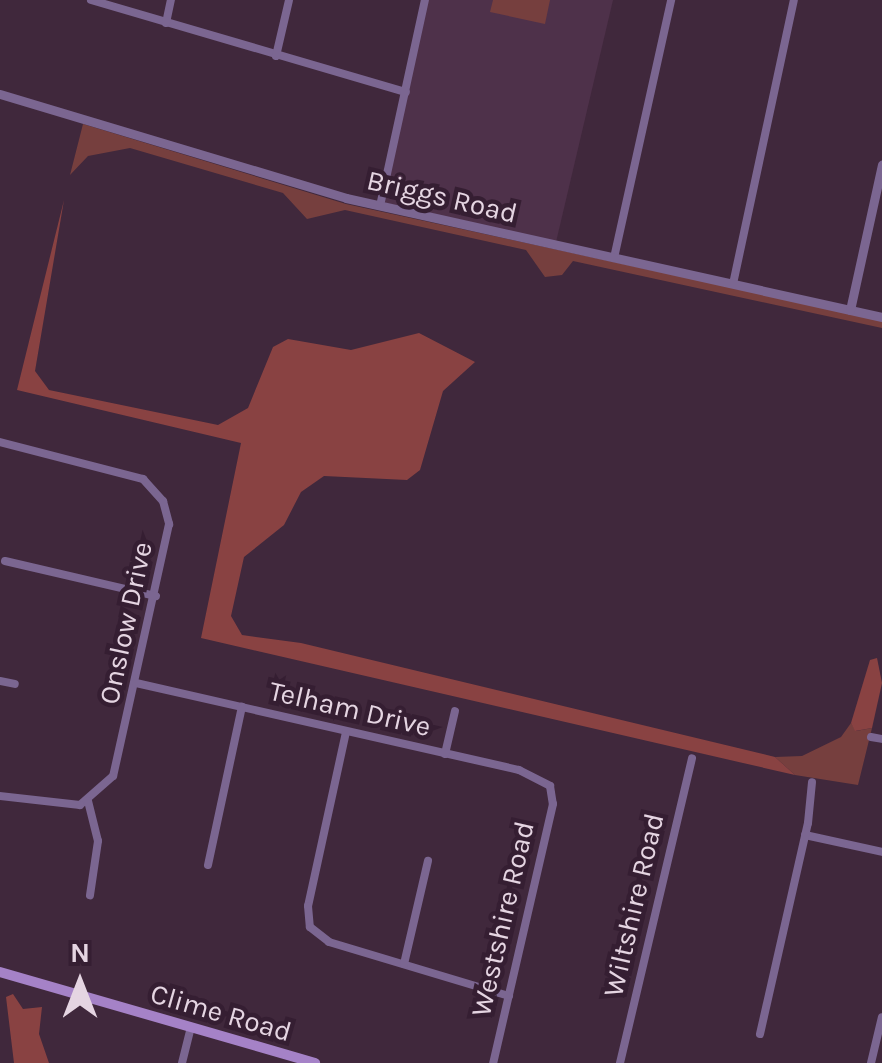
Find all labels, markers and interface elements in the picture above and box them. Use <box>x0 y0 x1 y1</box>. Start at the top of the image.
street label: Briggs Road <box>364 163 520 231</box>
street label: Onslow Drive <box>92 539 160 707</box>
street label: Telham Drive <box>266 674 434 744</box>
street label: Wiltshire Road <box>597 810 671 1000</box>
street label: Westshire Road <box>464 818 542 1020</box>
north arrow <box>30 933 130 1033</box>
text: N <box>70 936 90 969</box>
street label: Clime Road <box>147 977 295 1049</box>

